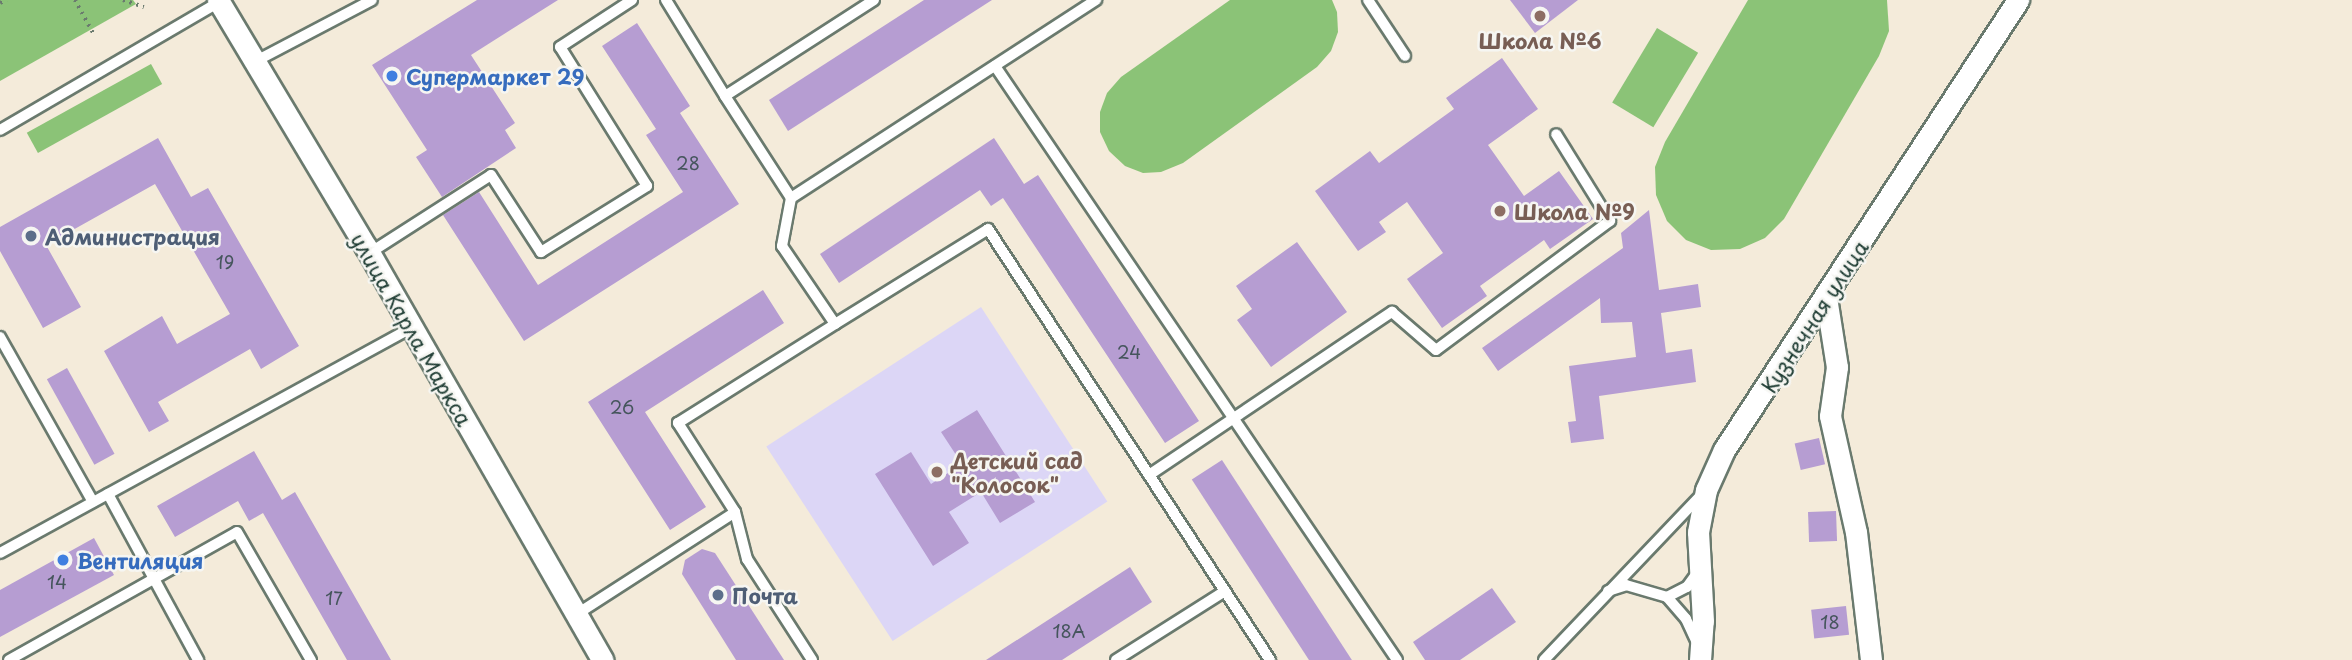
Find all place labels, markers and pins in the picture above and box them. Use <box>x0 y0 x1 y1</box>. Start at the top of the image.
marker: Школа №6 <box>1532 8 1548 24</box>
place label: Школа №6 <box>1478 27 1602 53</box>
place label: Супермаркет 29 <box>406 63 585 89</box>
marker: Супермаркет 29 <box>384 68 400 84</box>
place label: Школа №9 <box>1514 198 1635 224</box>
marker: Школа №9 <box>1492 203 1508 219</box>
place label: Администрация <box>45 223 220 249</box>
marker: Администрация <box>23 228 39 244</box>
place label: Детский сад "Колосок" <box>951 447 1084 497</box>
marker: Детский сад "Колосок" <box>929 464 945 480</box>
place label: Вентиляция <box>77 547 203 573</box>
marker: Вентиляция <box>55 552 71 568</box>
place label: Почта <box>732 582 798 608</box>
marker: Почта <box>710 587 726 603</box>

